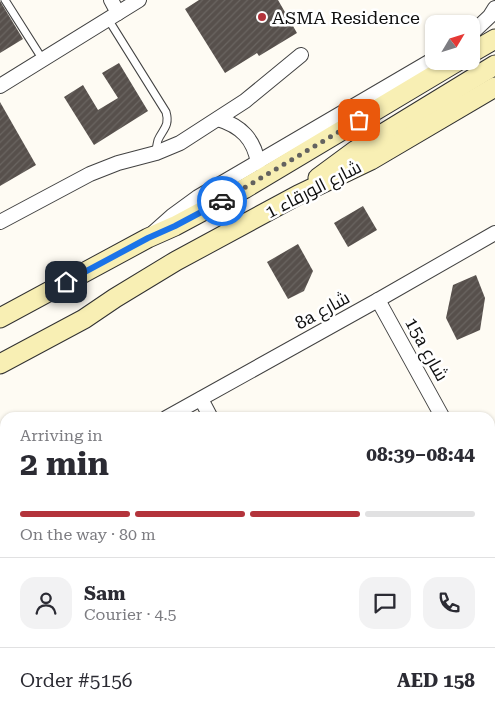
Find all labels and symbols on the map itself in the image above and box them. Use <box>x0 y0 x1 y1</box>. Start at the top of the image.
place label: ASMA Residence <box>272 7 420 28</box>
marker: ASMA Residence <box>256 11 268 23</box>
north arrow <box>425 15 480 70</box>
pin <box>338 99 380 141</box>
street label: شارع الورقاء 1 <box>261 156 365 224</box>
courier <box>197 176 247 226</box>
pin <box>45 261 87 303</box>
street label: 8a شارع <box>291 286 354 335</box>
street label: 15a شارع <box>399 314 453 385</box>

